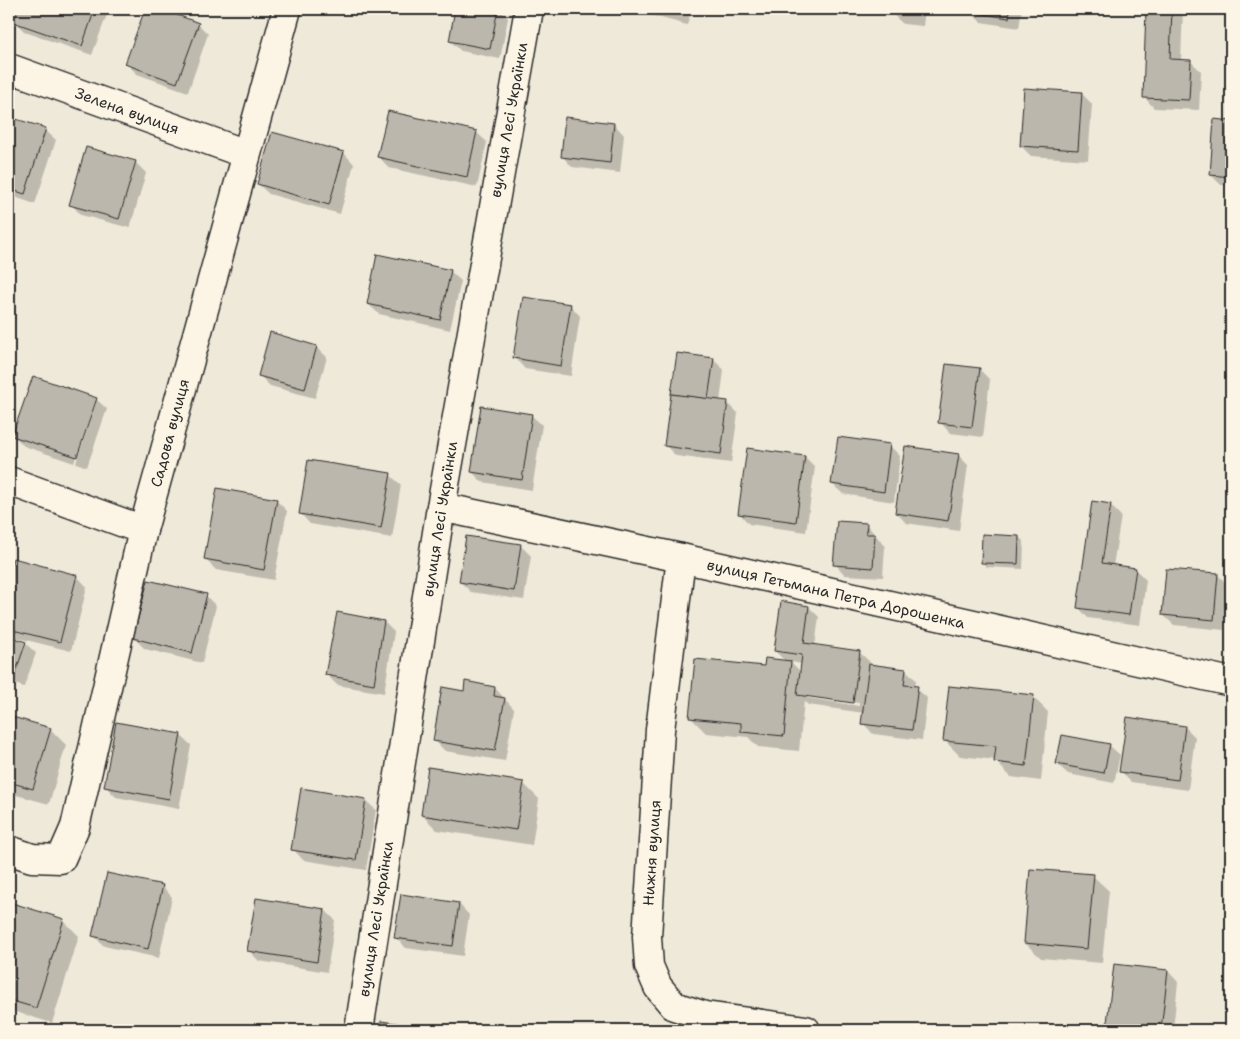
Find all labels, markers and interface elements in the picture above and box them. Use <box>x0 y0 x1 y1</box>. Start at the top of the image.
street label: вулиця Лесі Українки <box>485 41 533 199</box>
street label: Зелена вулиця <box>72 83 182 139</box>
street label: Садова вулиця <box>146 377 194 489</box>
street label: вулиця Лесі Українки <box>418 440 462 598</box>
street label: вулиця Гетьмана Петра Дорошенка <box>705 555 968 634</box>
street label: Нижня вулиця <box>638 799 666 907</box>
street label: вулиця Лесі Українки <box>354 840 398 998</box>

